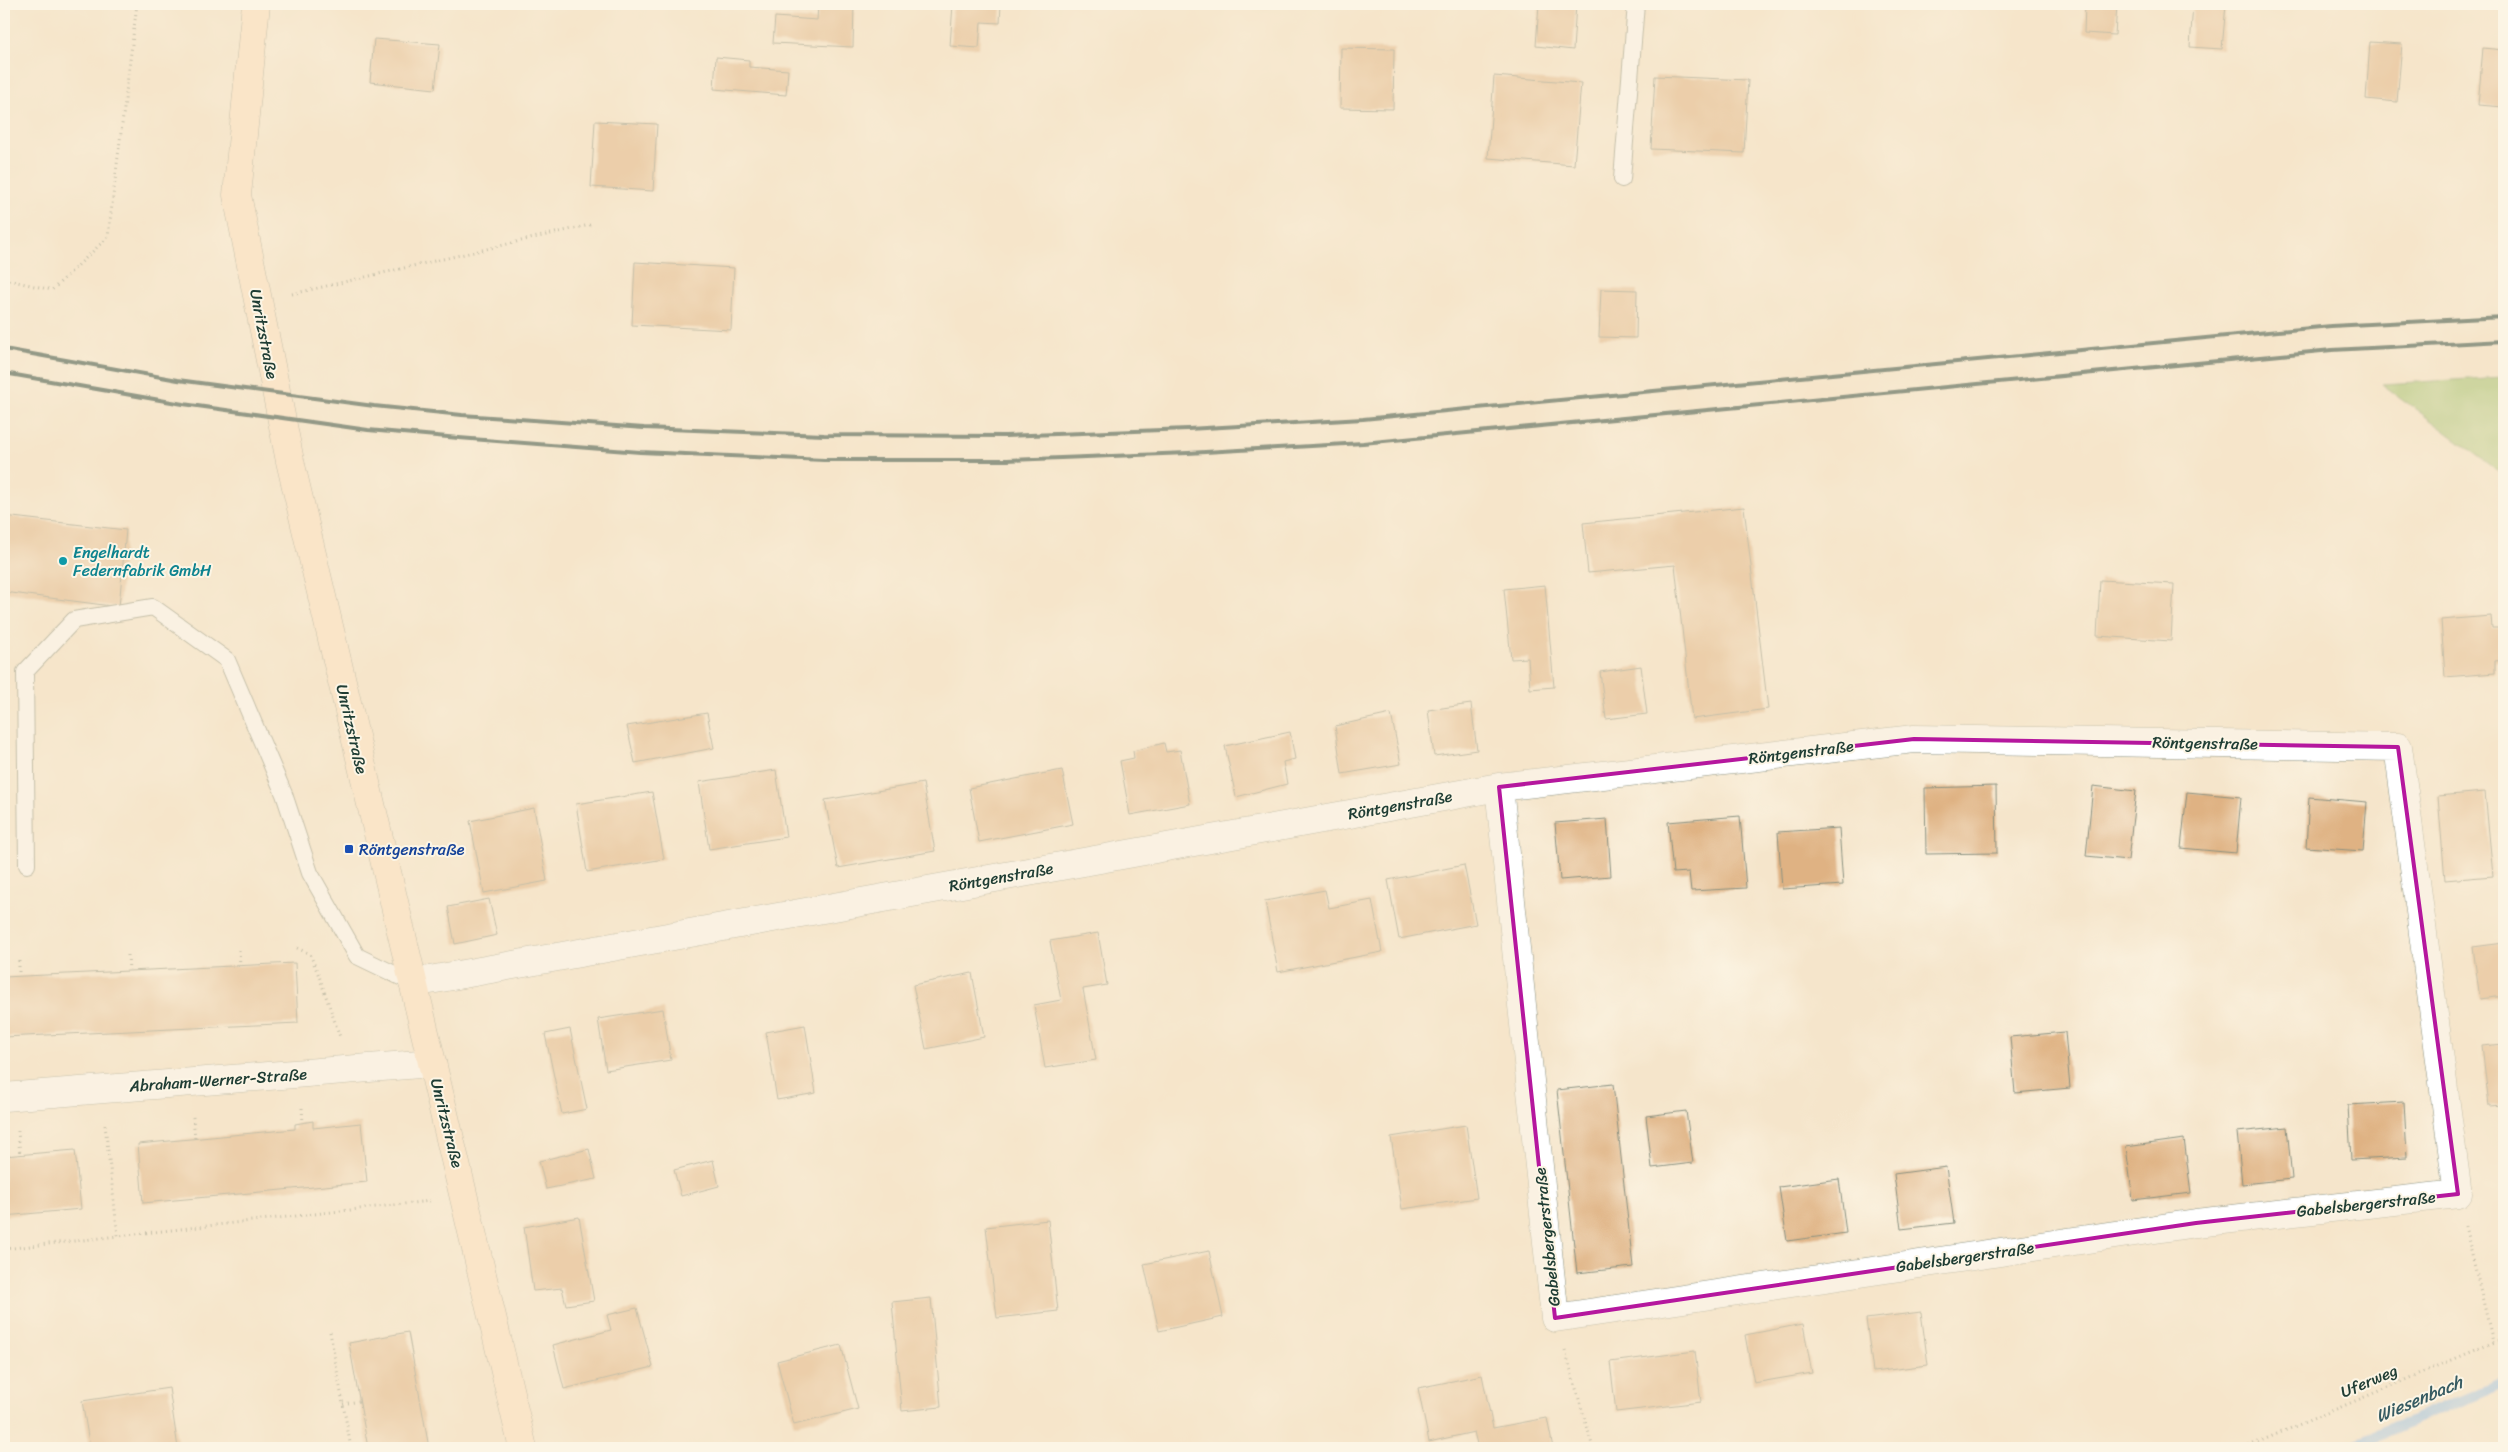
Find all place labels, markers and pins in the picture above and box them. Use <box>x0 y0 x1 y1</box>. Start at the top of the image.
place label: Engelhardt Federnfabrik GmbH <box>73 538 212 585</box>
marker: Engelhardt Federnfabrik GmbH <box>57 555 69 567</box>
place label: Röntgenstraße <box>359 835 465 864</box>
marker: Röntgenstraße <box>343 843 355 855</box>

